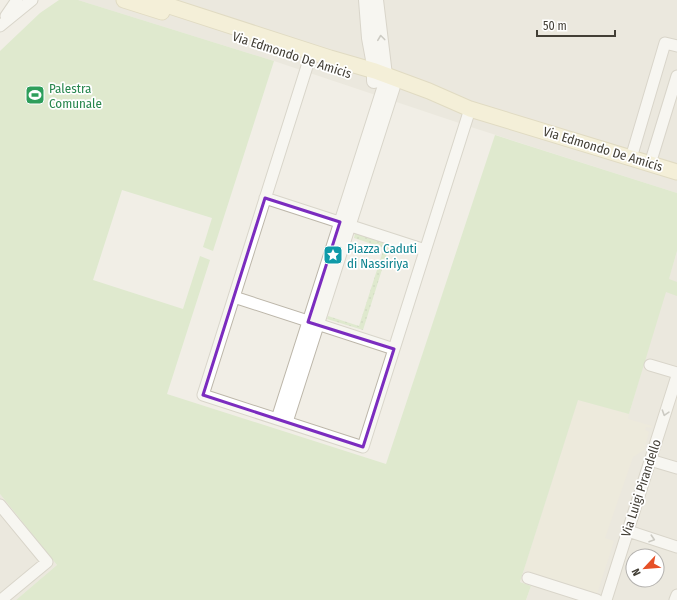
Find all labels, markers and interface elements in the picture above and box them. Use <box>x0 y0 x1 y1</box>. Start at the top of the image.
scale bar <box>537 12 615 38</box>
text: 50 m <box>543 19 567 33</box>
street label: Via Edmondo De Amicis <box>231 29 354 81</box>
one-way arrow <box>376 34 385 41</box>
place label: Palestra Comunale <box>49 81 102 111</box>
sports icon: Palestra Comunale <box>24 84 46 106</box>
street label: Via Edmondo De Amicis <box>541 124 665 174</box>
place label: Piazza Caduti di Nassiriya <box>347 241 417 271</box>
place icon: Piazza Caduti di Nassiriya <box>322 244 344 266</box>
one-way arrow <box>661 409 670 416</box>
street label: Via Luigi Pirandello <box>618 437 664 539</box>
one-way arrow <box>649 534 656 543</box>
north arrow <box>625 548 665 588</box>
text: N <box>629 566 644 578</box>

